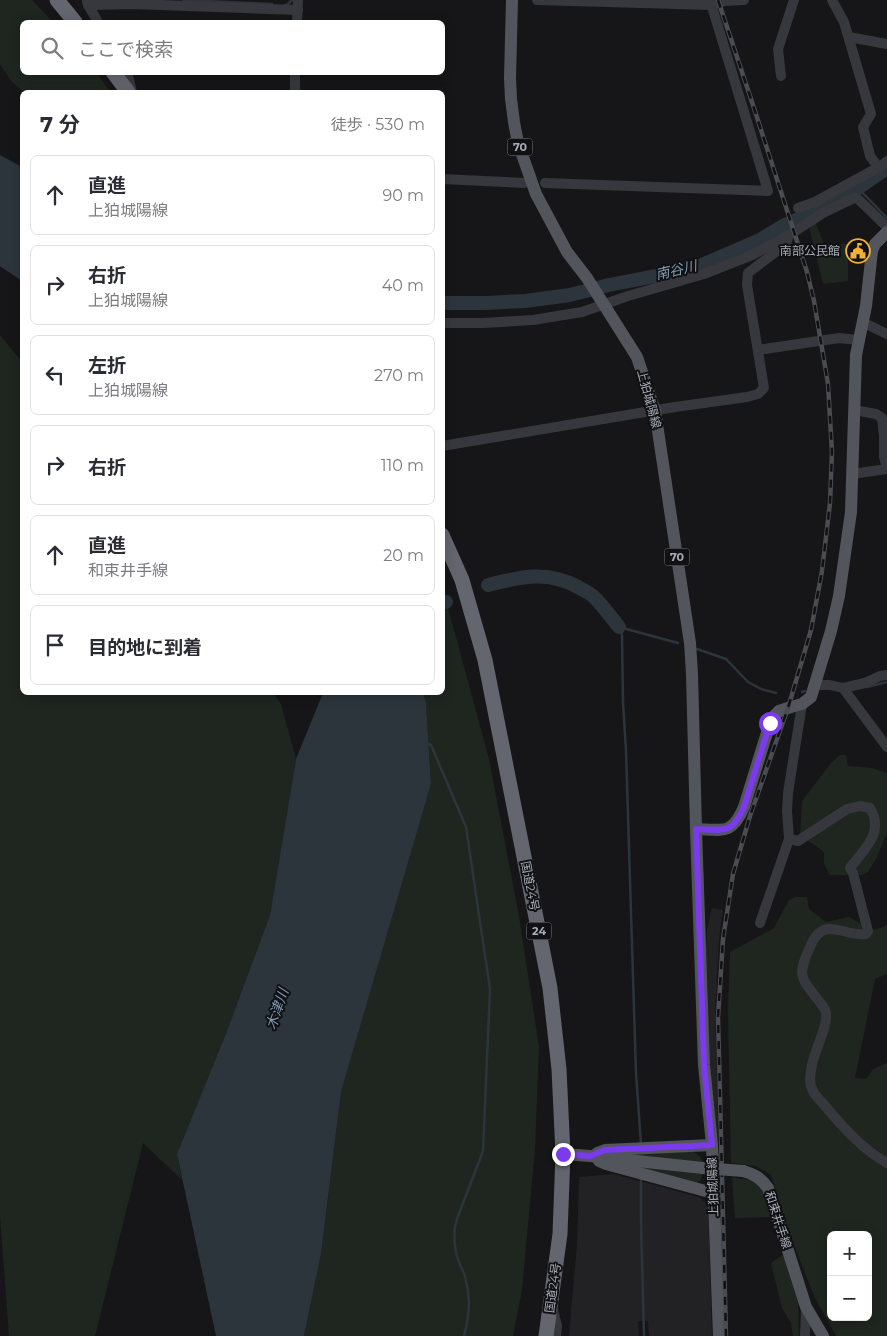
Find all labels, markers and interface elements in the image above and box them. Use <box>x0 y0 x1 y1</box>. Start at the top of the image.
search box <box>20 20 445 75</box>
icon: search <box>38 34 66 62</box>
text: ここで検索 <box>78 38 173 61</box>
text: 7 分 <box>40 112 80 137</box>
text: 徒歩 · 530 m <box>331 115 425 134</box>
road number: 70 <box>508 138 532 156</box>
text: 直進 <box>88 174 126 197</box>
icon: ahead <box>41 181 69 209</box>
text: 90 m <box>382 186 424 205</box>
text: 上狛城陽線 <box>88 201 168 220</box>
public building icon: 南部公民館 <box>845 238 871 264</box>
place label: 南部公民館 <box>780 243 840 258</box>
water label: 南谷川 <box>654 256 700 283</box>
text: 右折 <box>88 264 126 287</box>
icon: right <box>41 271 69 299</box>
text: 40 m <box>382 276 424 295</box>
text: 上狛城陽線 <box>88 291 168 310</box>
text: 左折 <box>88 354 126 377</box>
icon: left <box>41 361 69 389</box>
text: 270 m <box>374 366 424 385</box>
street label: 上狛城陽線 <box>634 368 664 430</box>
text: 上狛城陽線 <box>88 381 168 400</box>
icon: right <box>41 451 69 479</box>
text: 右折 <box>88 456 126 479</box>
text: 110 m <box>381 456 424 475</box>
text: 直進 <box>88 534 126 557</box>
icon: ahead <box>41 541 69 569</box>
text: 20 m <box>383 546 424 565</box>
road number: 70 <box>664 548 690 566</box>
text: 和束井手線 <box>88 561 168 580</box>
icon: arrive <box>41 631 69 659</box>
text: 目的地に到着 <box>88 636 202 659</box>
route start <box>759 712 782 735</box>
street label: 国道24号 <box>518 860 543 912</box>
road number: 24 <box>526 922 552 939</box>
water label: 木津川 <box>262 984 293 1032</box>
route end <box>552 1143 575 1166</box>
street label: 上狛城陽線 <box>704 1157 721 1217</box>
street label: 和束井手線 <box>762 1189 795 1251</box>
map controls <box>827 1231 872 1321</box>
button: + <box>827 1231 872 1276</box>
street label: 国道24号 <box>542 1262 563 1314</box>
button: − <box>827 1276 872 1321</box>

